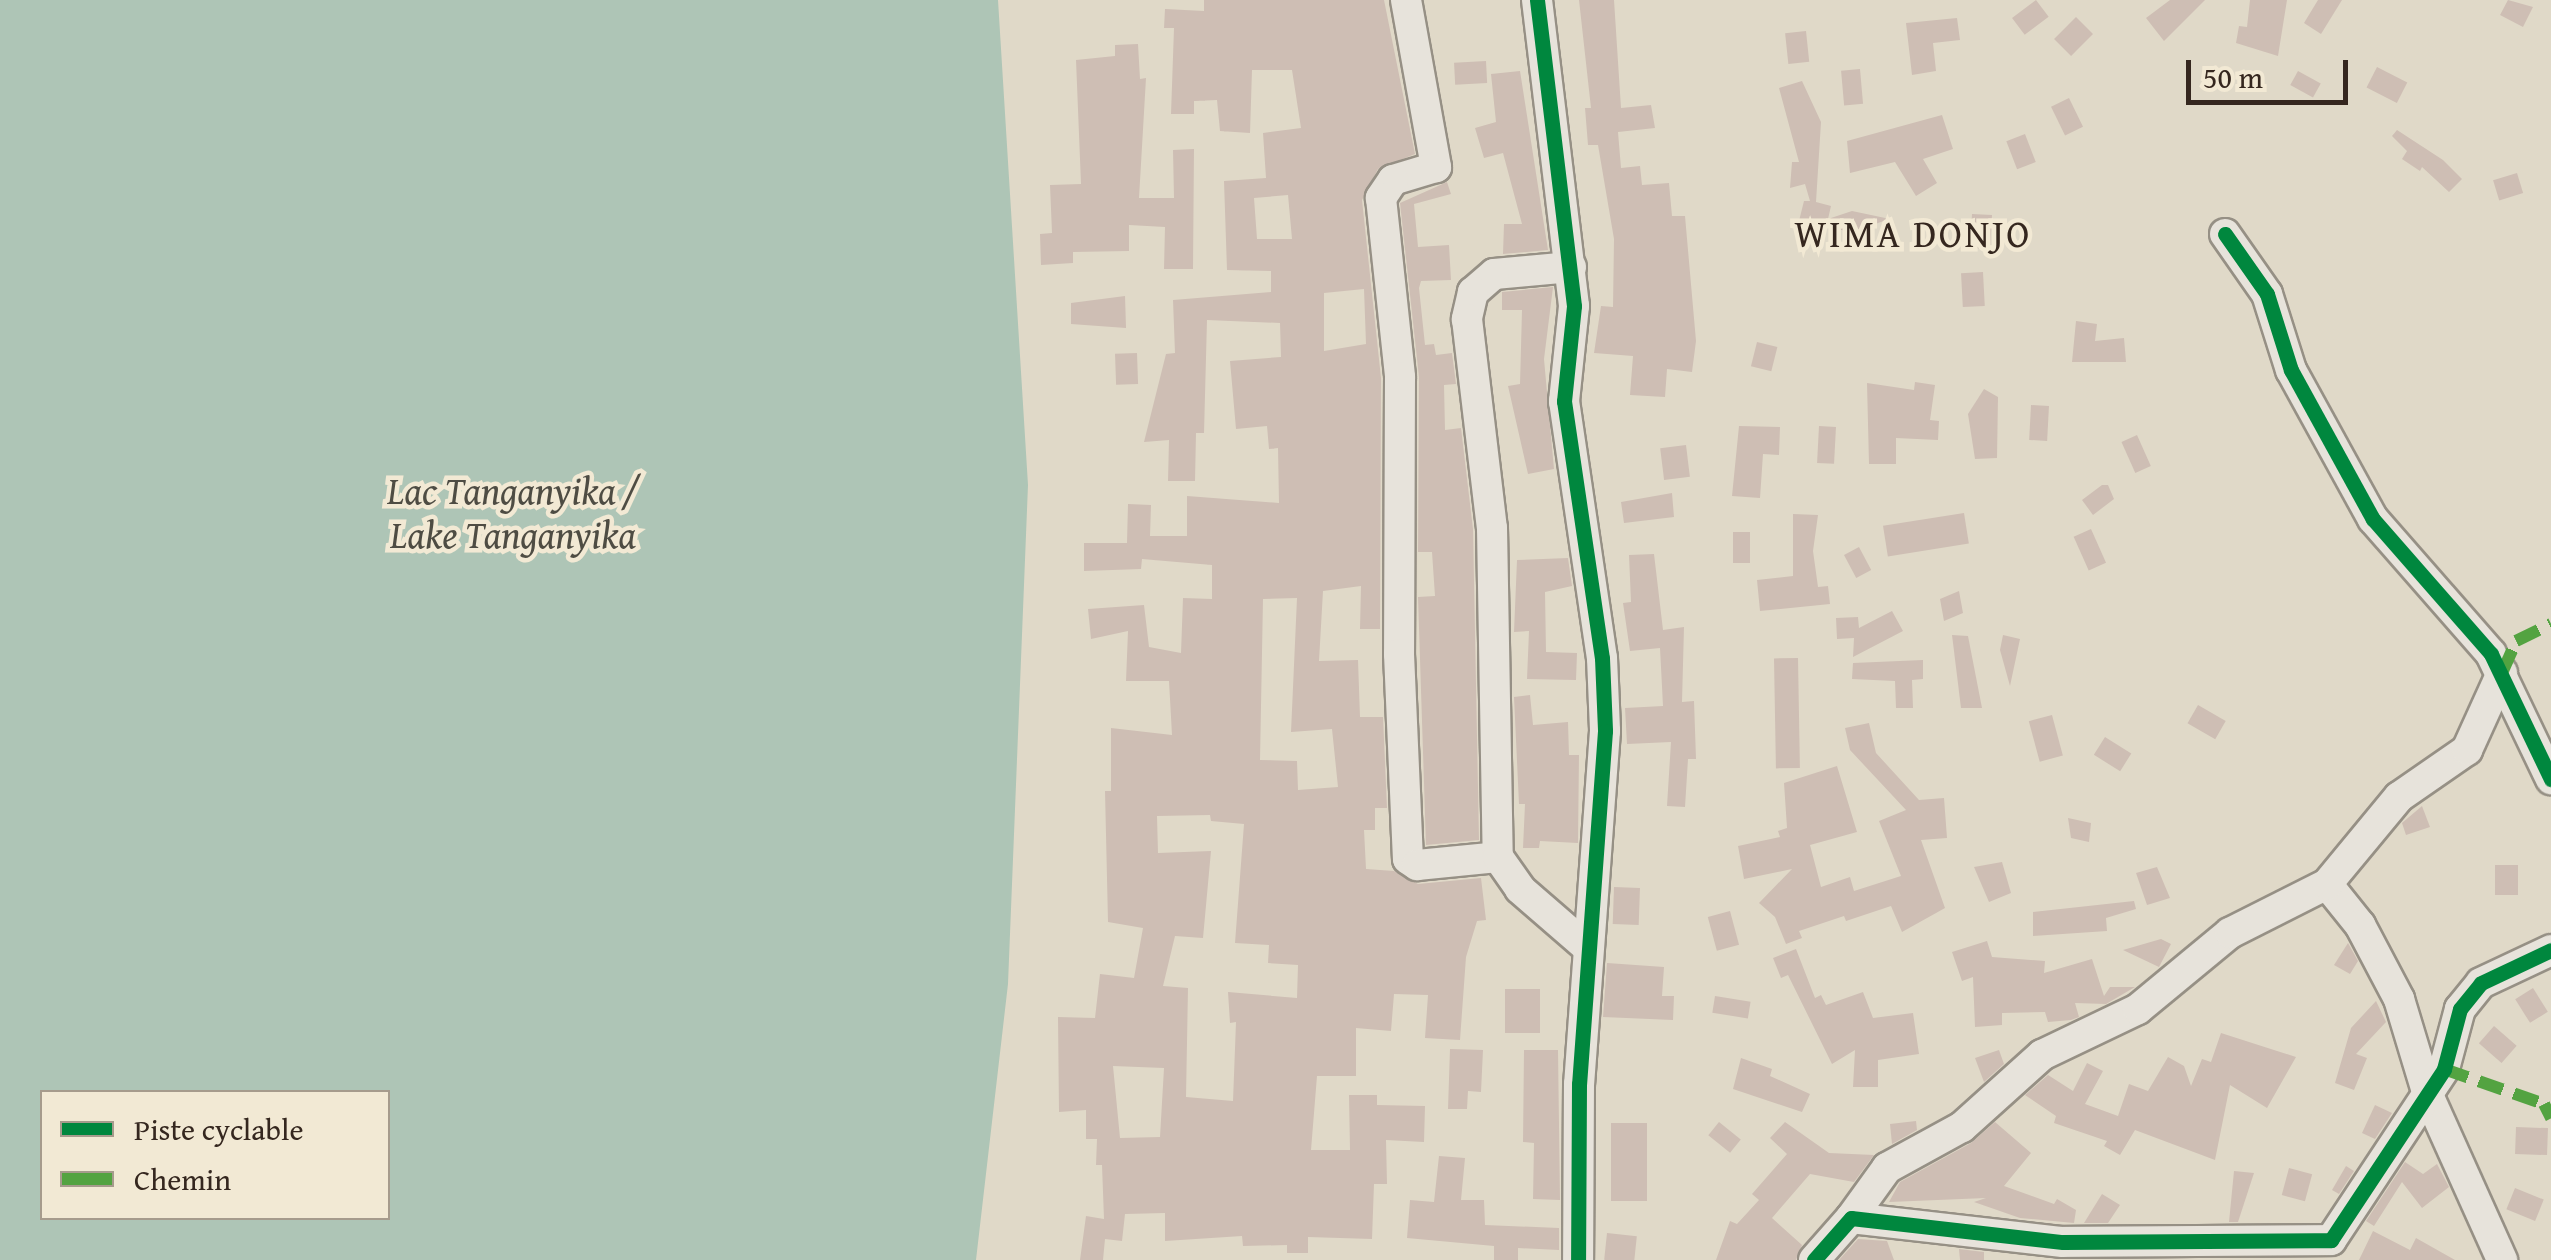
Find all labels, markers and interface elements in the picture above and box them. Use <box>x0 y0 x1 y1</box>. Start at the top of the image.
scale bar <box>2191 40 2354 102</box>
text: 50 m <box>2203 55 2263 99</box>
district label: WIMA DONJO <box>1794 211 2032 257</box>
water label: Lac Tanganyika / Lake Tanganyika <box>387 468 639 558</box>
legend <box>40 1090 390 1220</box>
text: Piste cyclable <box>134 1107 303 1151</box>
text: Chemin <box>134 1157 231 1201</box>

